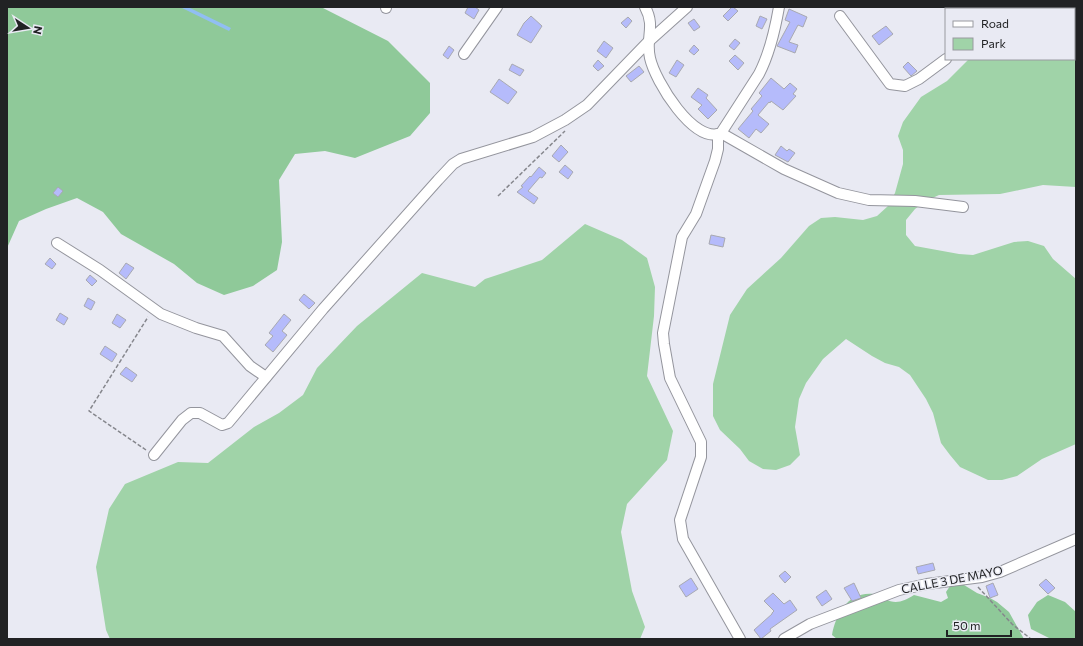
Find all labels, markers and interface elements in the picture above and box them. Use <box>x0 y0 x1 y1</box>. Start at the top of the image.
north arrow <box>8 8 48 48</box>
legend <box>945 8 1075 60</box>
text: Road <box>981 16 1009 30</box>
text: N <box>31 25 45 36</box>
text: Park <box>981 36 1007 50</box>
street label: CALLE 3 DE MAYO <box>900 562 1004 596</box>
scale bar <box>947 612 1011 638</box>
text: 50 m <box>953 618 981 632</box>

